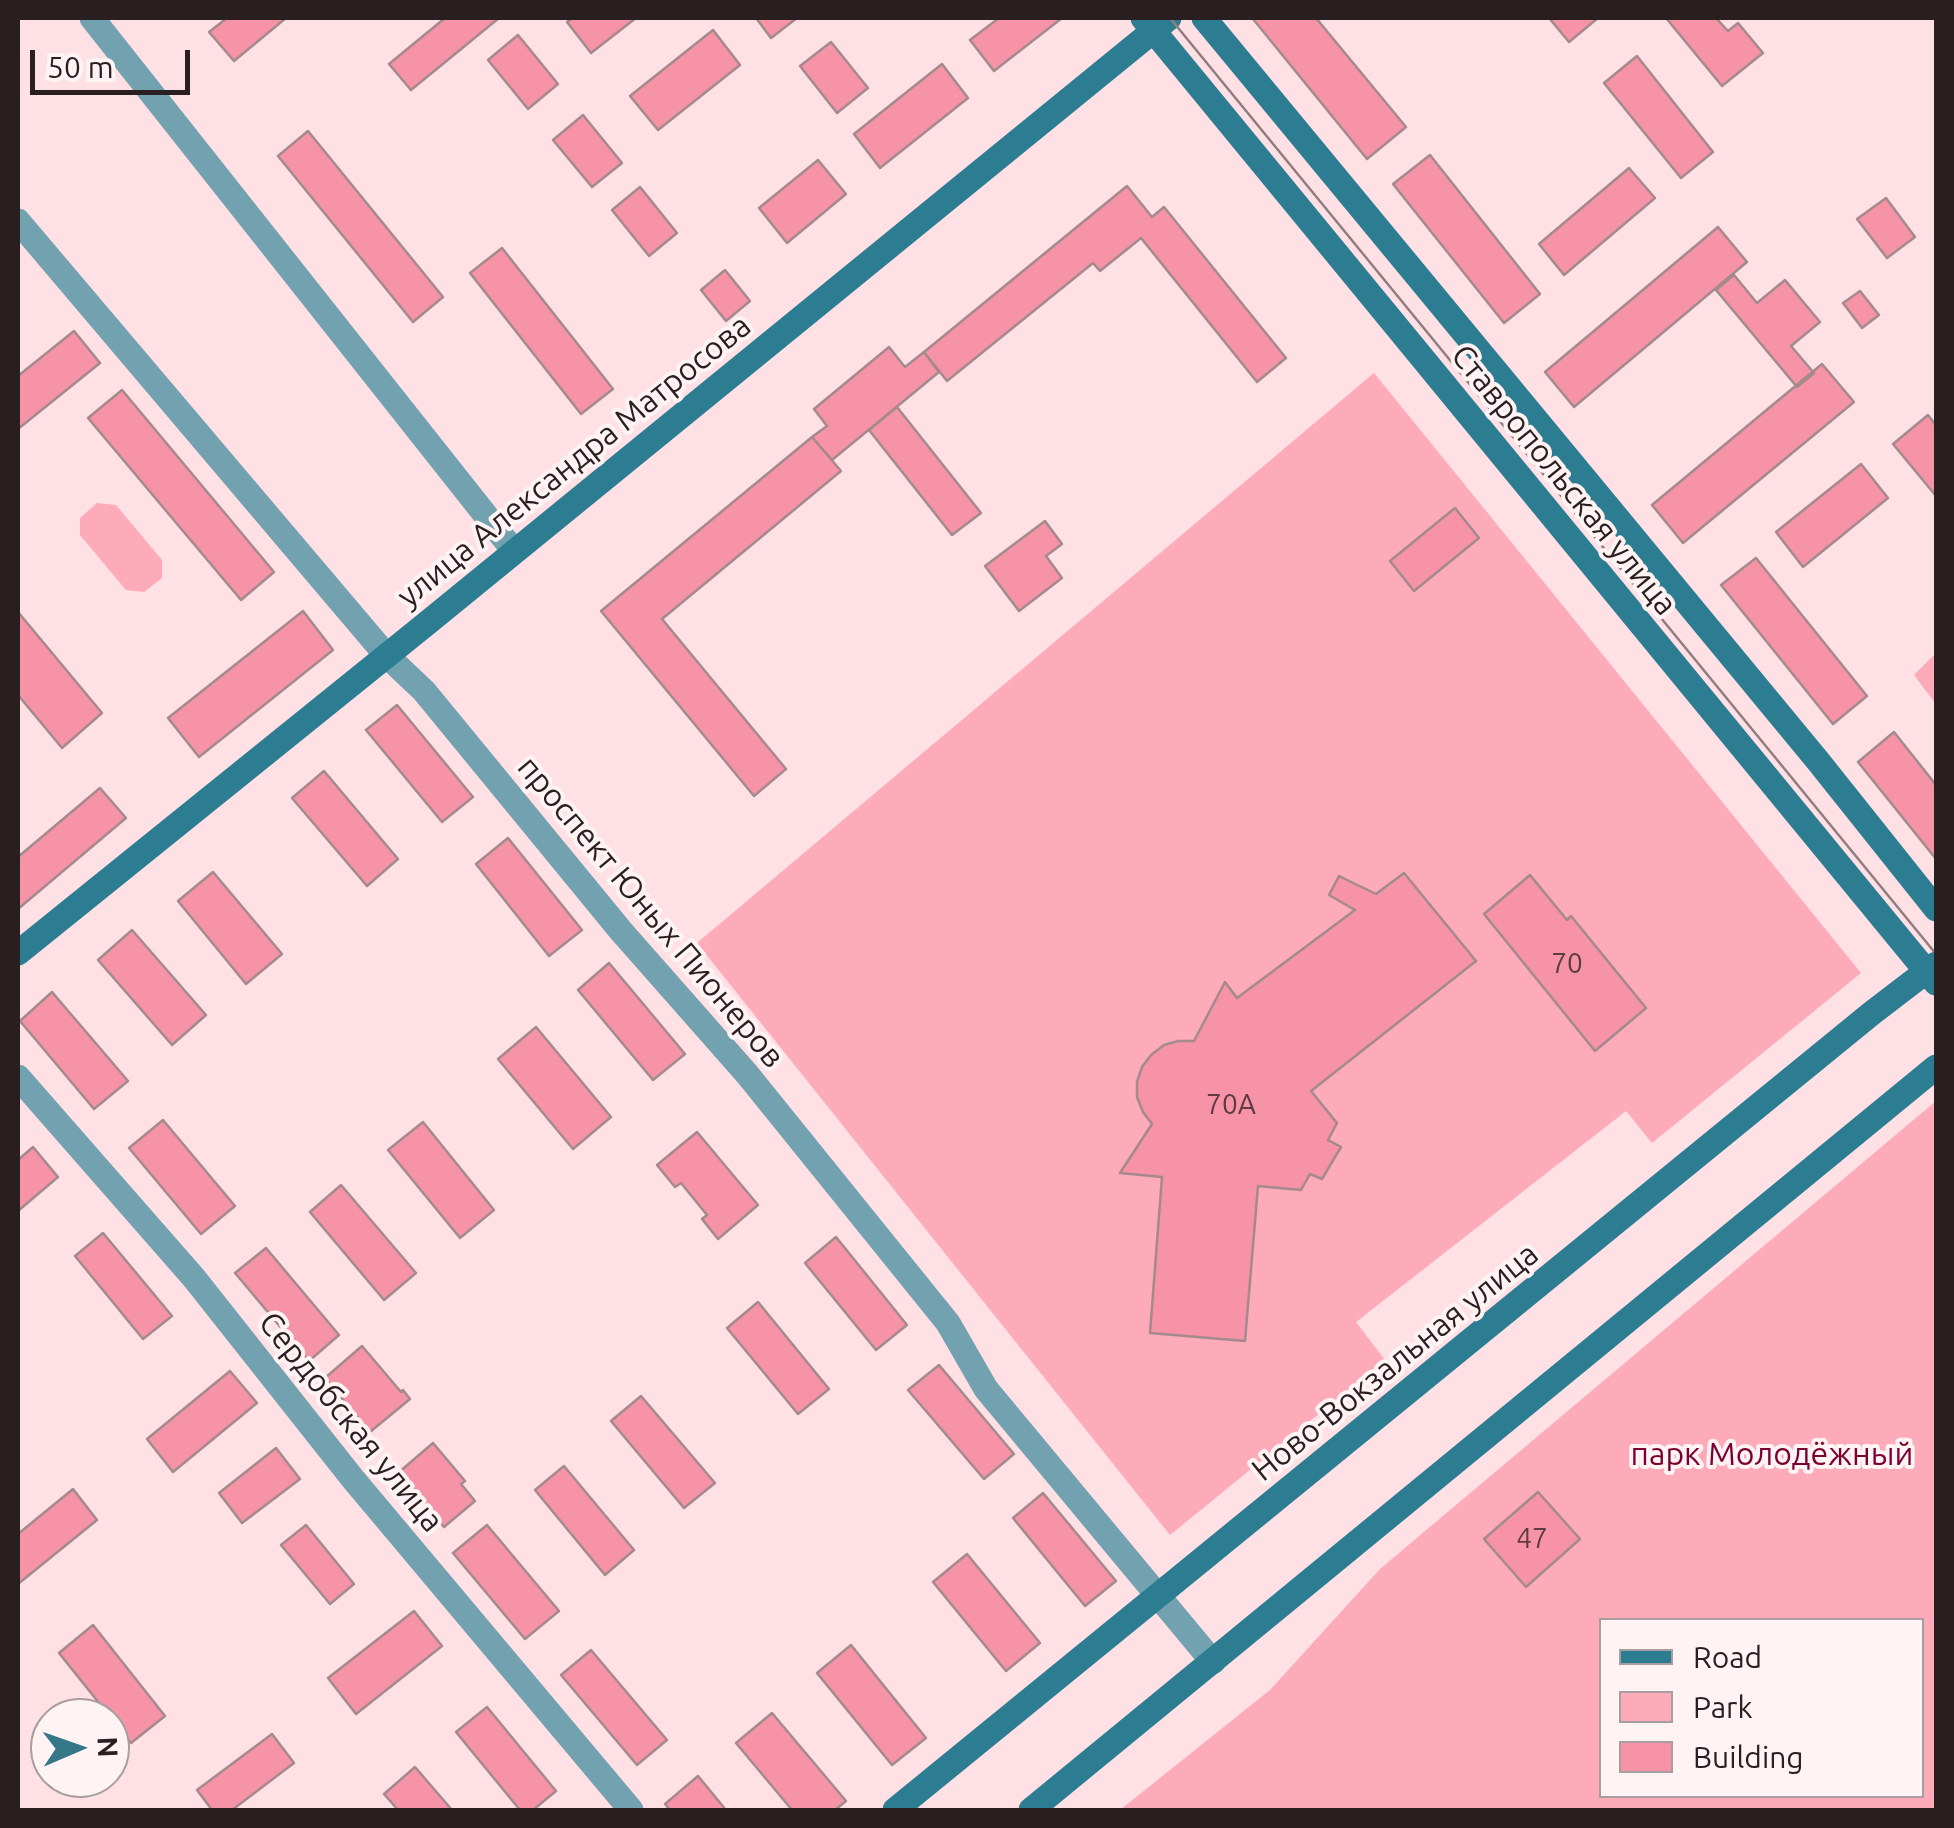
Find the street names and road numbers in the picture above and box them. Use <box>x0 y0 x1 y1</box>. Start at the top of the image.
street label: улица Александра Матросова <box>390 306 758 616</box>
street label: Ставропольская улица <box>1443 337 1685 623</box>
street label: проспект Юных Пионеров <box>509 749 793 1075</box>
street label: Ново-Вокзальная улица <box>1244 1235 1546 1489</box>
street label: Сердобская улица <box>250 1304 452 1540</box>

